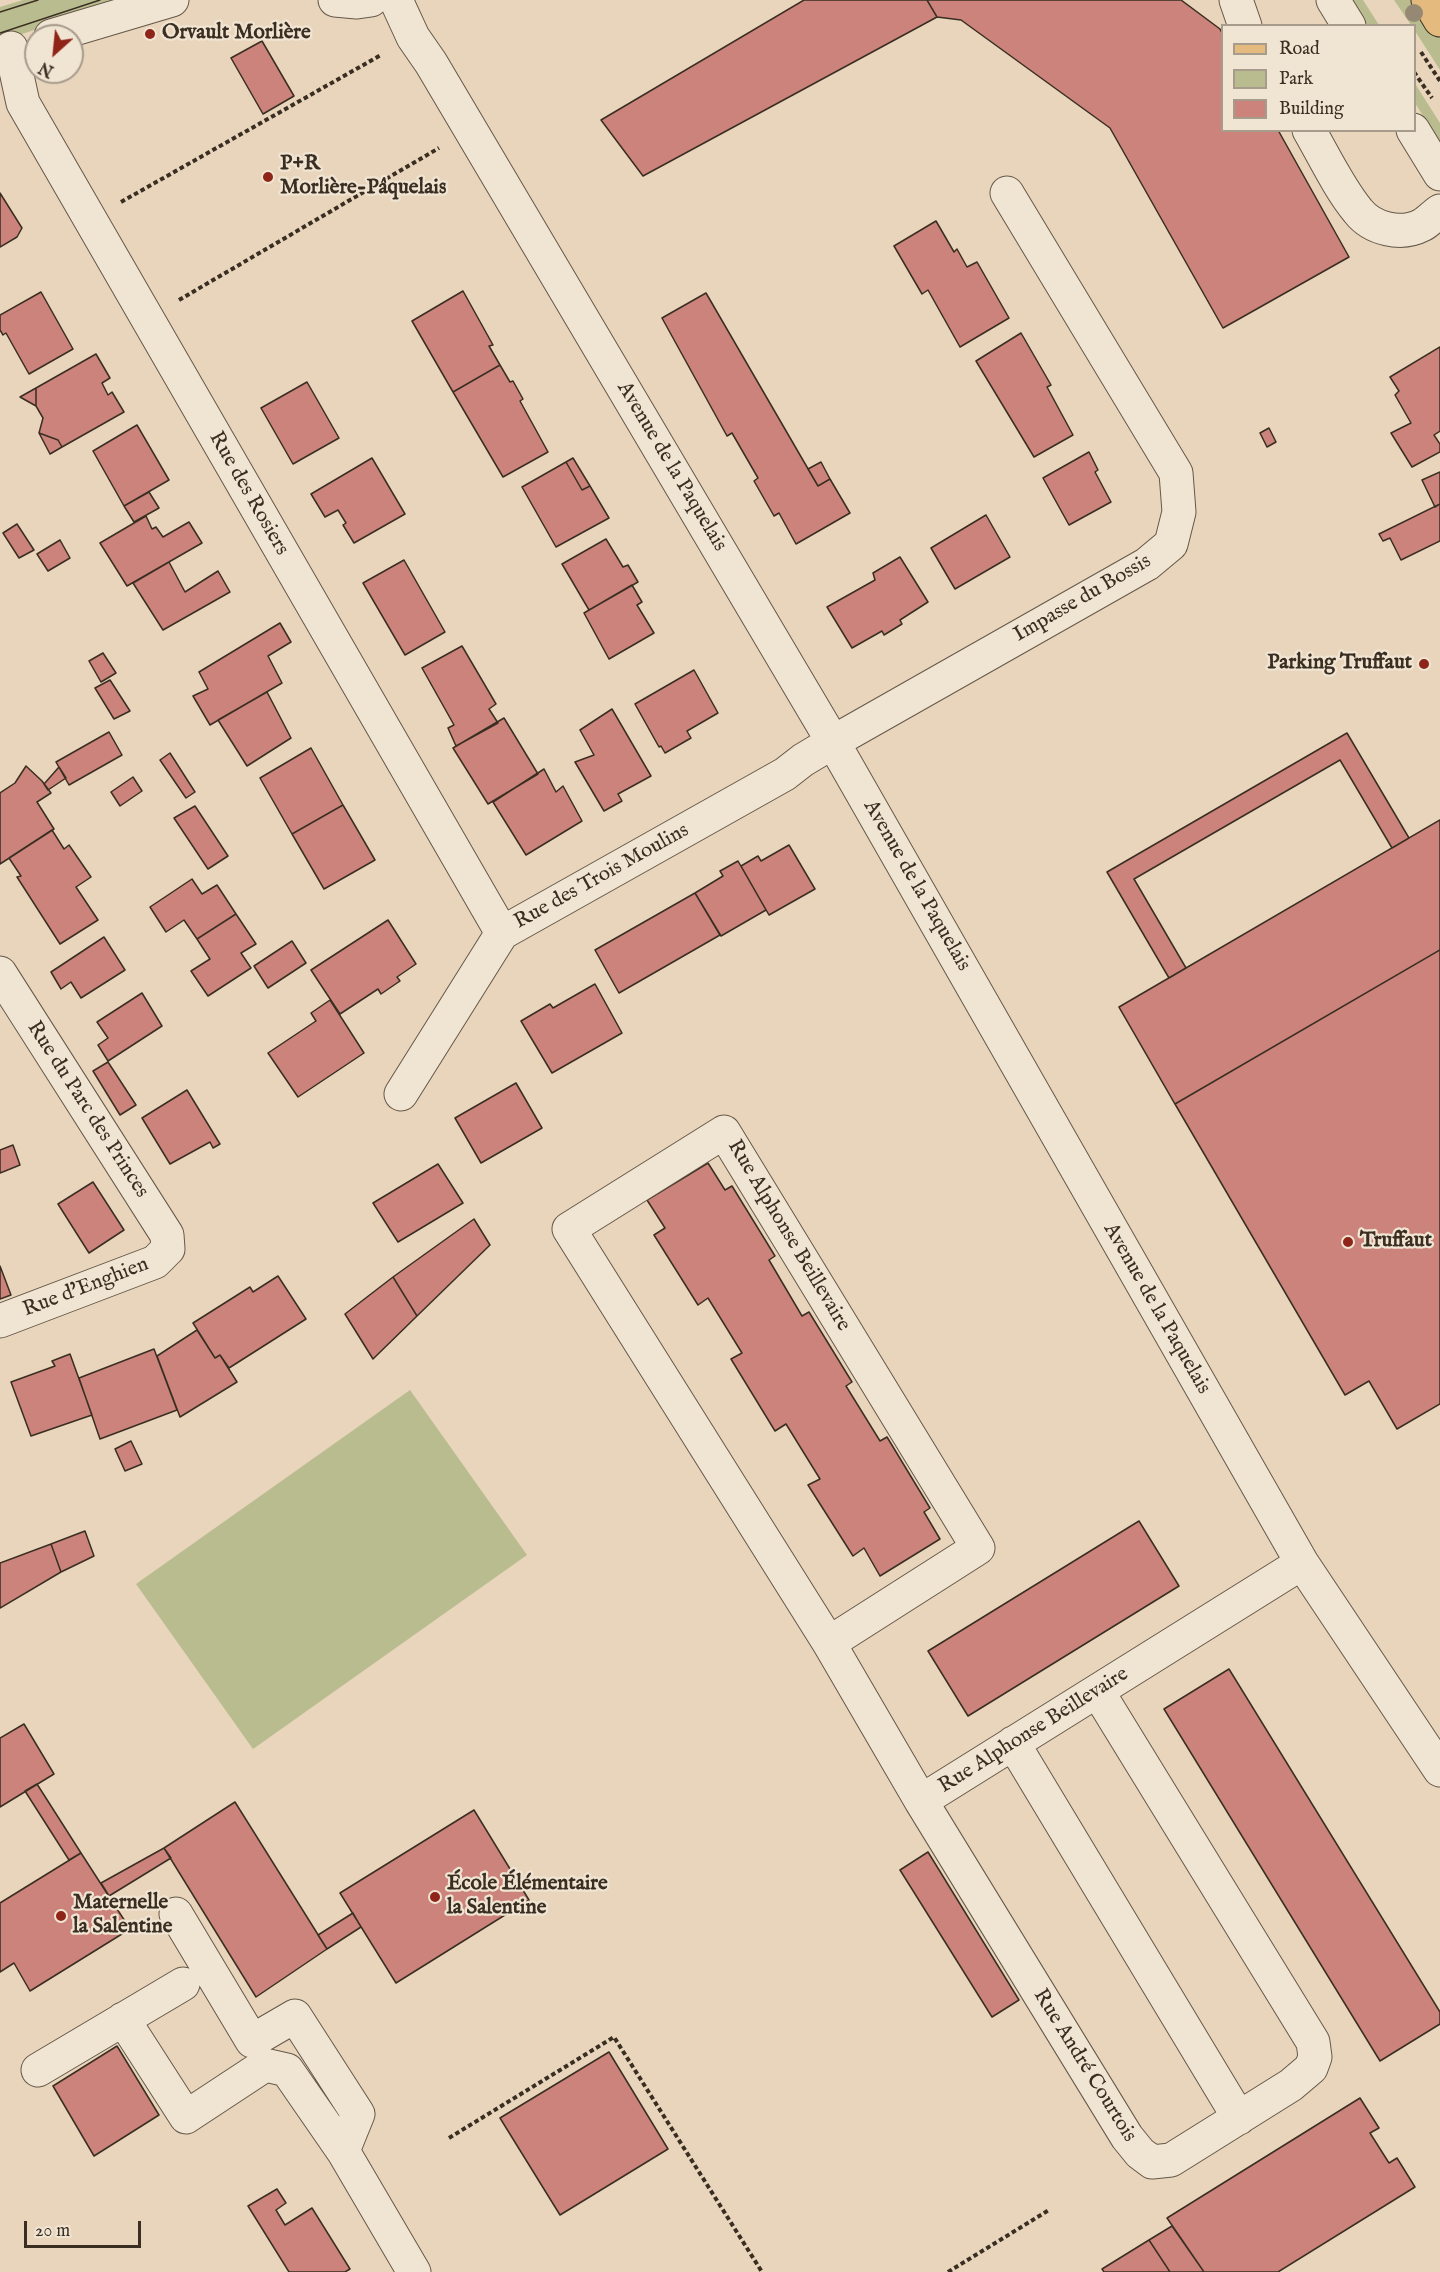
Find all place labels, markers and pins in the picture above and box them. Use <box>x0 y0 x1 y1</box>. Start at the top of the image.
place label: Orvault Morlière <box>162 21 311 47</box>
marker: Orvault Morlière <box>143 27 157 41</box>
place label: P+R Morlière-Pâquelais <box>280 152 446 202</box>
marker: P+R Morlière-Pâquelais <box>261 170 275 184</box>
place label: Parking Truffaut <box>1267 651 1412 677</box>
marker: Parking Truffaut <box>1417 657 1431 671</box>
place label: Truffaut <box>1360 1229 1432 1255</box>
marker: Truffaut <box>1341 1235 1355 1249</box>
place label: École Élémentaire la Salentine <box>447 1872 608 1922</box>
marker: École Élémentaire la Salentine <box>428 1890 442 1904</box>
place label: Maternelle la Salentine <box>73 1891 172 1941</box>
marker: Maternelle la Salentine <box>54 1909 68 1923</box>

